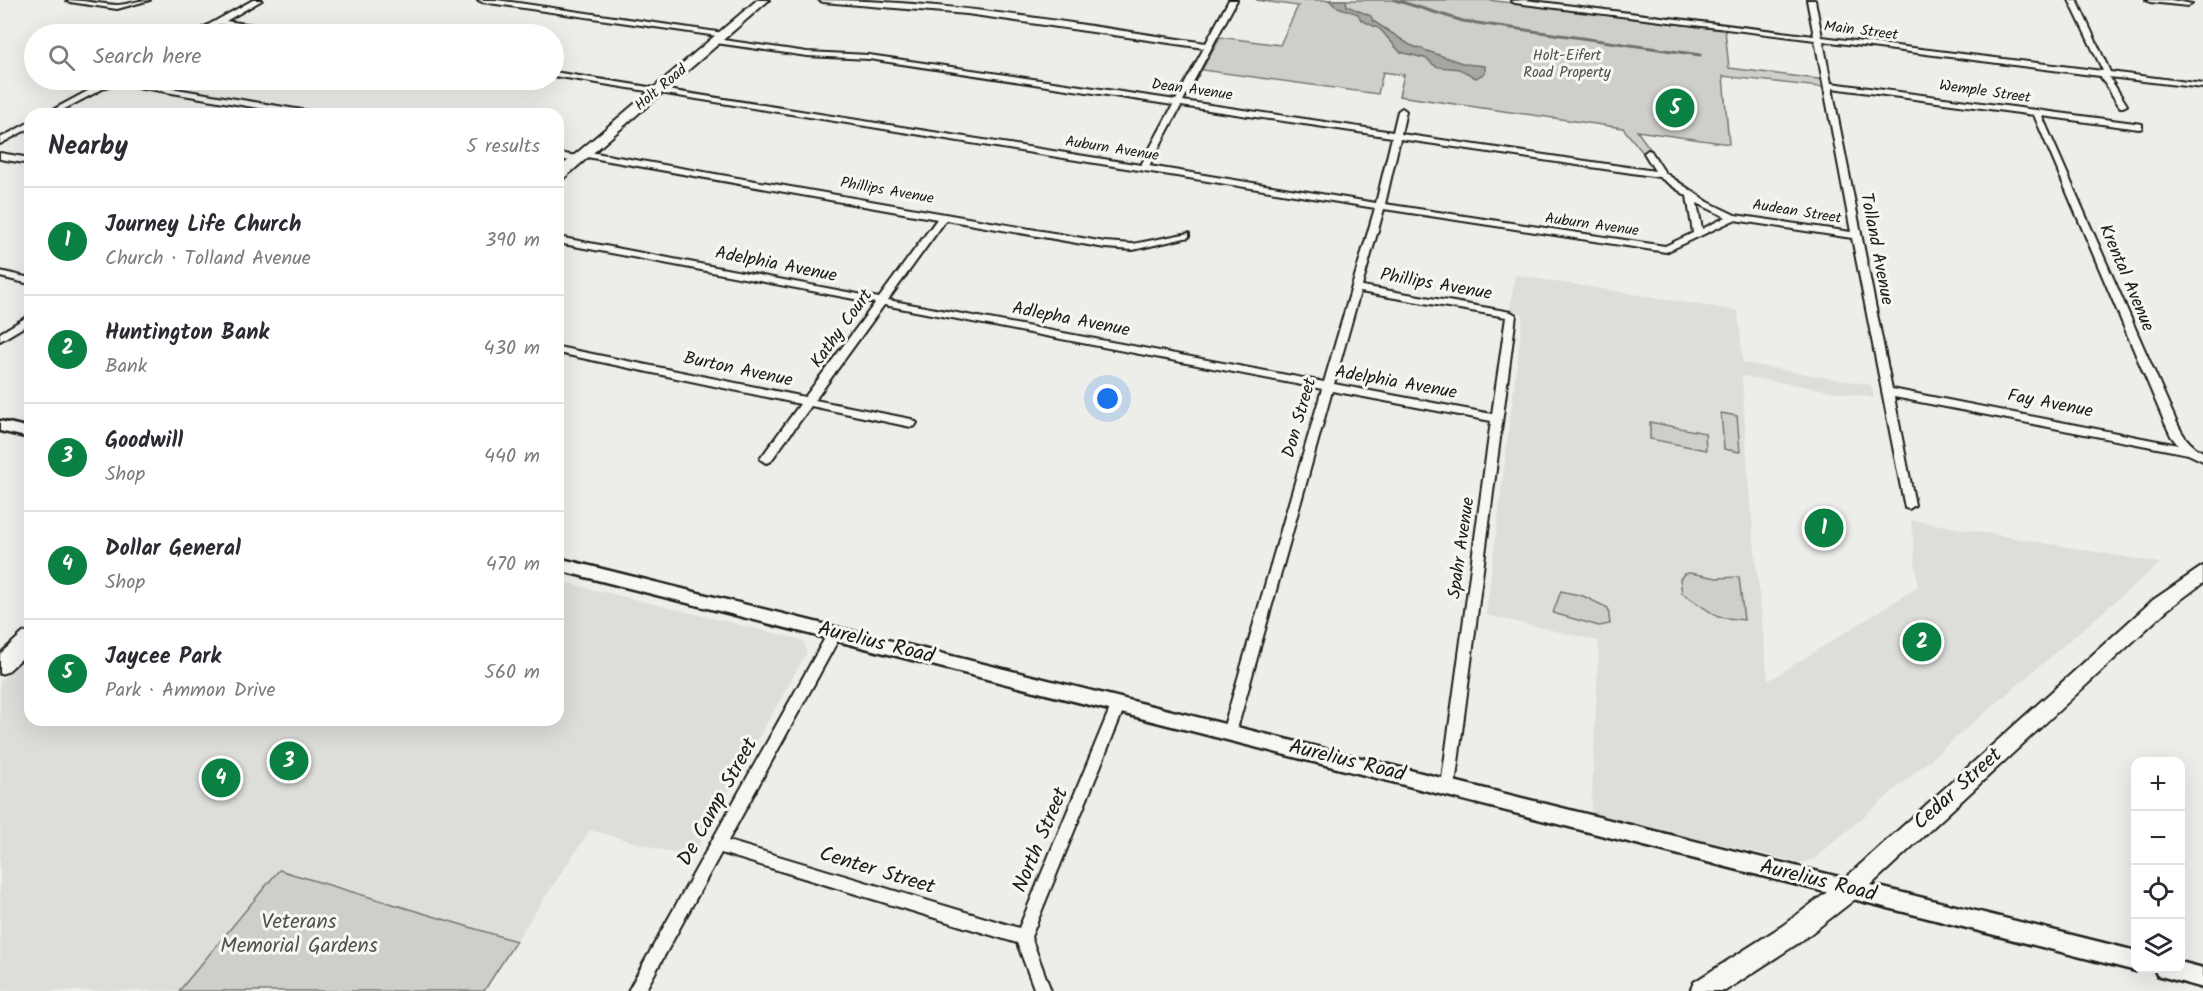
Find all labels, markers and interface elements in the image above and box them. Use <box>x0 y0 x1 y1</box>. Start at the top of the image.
street label: Main Street <box>1823 15 1900 47</box>
search box <box>24 24 564 90</box>
text: Search here <box>93 40 201 75</box>
icon: search <box>45 41 78 74</box>
park label: Holt-Eifert Road Property <box>1523 44 1612 85</box>
street label: Holt Road <box>629 58 693 117</box>
street label: Dean Avenue <box>1150 72 1234 108</box>
street label: Wemple Street <box>1938 74 2032 110</box>
pin: 5 <box>1656 86 1694 130</box>
text: Nearby <box>48 126 128 168</box>
street label: Auburn Avenue <box>1063 130 1161 168</box>
text: 5 results <box>466 131 540 163</box>
street label: Phillips Avenue <box>838 171 936 211</box>
street label: Tolland Avenue <box>1851 190 1901 308</box>
street label: Audean Street <box>1751 193 1843 231</box>
street label: Auburn Avenue <box>1544 207 1641 243</box>
text: Journey Life Church <box>105 208 301 243</box>
street label: Krental Avenue <box>2090 220 2162 336</box>
text: 1 <box>64 225 71 257</box>
text: 390 m <box>485 225 540 257</box>
street label: Adelphia Avenue <box>713 239 839 291</box>
text: Church · Tolland Avenue <box>105 243 311 275</box>
street label: Phillips Avenue <box>1378 261 1494 309</box>
street label: Kathy Court <box>803 282 881 375</box>
street label: Adlepha Avenue <box>1010 294 1132 346</box>
text: Huntington Bank <box>105 316 269 351</box>
text: 2 <box>62 333 73 365</box>
text: 430 m <box>484 333 540 365</box>
street label: Burton Avenue <box>681 344 795 396</box>
text: Bank <box>105 351 147 383</box>
street label: Adelphia Avenue <box>1333 358 1459 408</box>
street label: Don Street <box>1275 373 1326 462</box>
street label: Fay Avenue <box>2005 382 2095 426</box>
your location <box>1093 384 1122 413</box>
text: Goodwill <box>105 424 183 459</box>
text: 3 <box>62 441 73 473</box>
text: 440 m <box>484 441 540 473</box>
text: Shop <box>105 459 145 491</box>
street label: Spahr Avenue <box>1441 495 1483 601</box>
pin: 1 <box>1804 506 1844 550</box>
text: Dollar General <box>105 532 241 567</box>
text: 4 <box>62 549 73 581</box>
text: 470 m <box>486 549 540 581</box>
text: Shop <box>105 567 145 599</box>
street label: Aurelius Road <box>814 613 938 674</box>
pin: 2 <box>1902 620 1942 664</box>
text: Jaycee Park <box>105 640 221 675</box>
text: 5 <box>62 657 73 689</box>
text: 560 m <box>484 657 540 689</box>
text: Park · Ammon Drive <box>105 675 275 707</box>
street label: De Camp Street <box>669 731 767 872</box>
street label: Aurelius Road <box>1285 731 1409 792</box>
pin: 3 <box>270 738 308 783</box>
street label: Cedar Street <box>1906 739 2011 838</box>
pin: 4 <box>202 756 240 800</box>
map controls <box>2131 757 2185 973</box>
button: + <box>2131 757 2185 811</box>
street label: North Street <box>1004 781 1078 898</box>
button: − <box>2131 811 2185 865</box>
street label: Center Street <box>815 838 940 904</box>
street label: Aurelius Road <box>1756 851 1880 912</box>
button: locate <box>2131 865 2185 919</box>
park label: Veterans Memorial Gardens <box>220 906 378 963</box>
button: layers <box>2131 919 2185 973</box>

